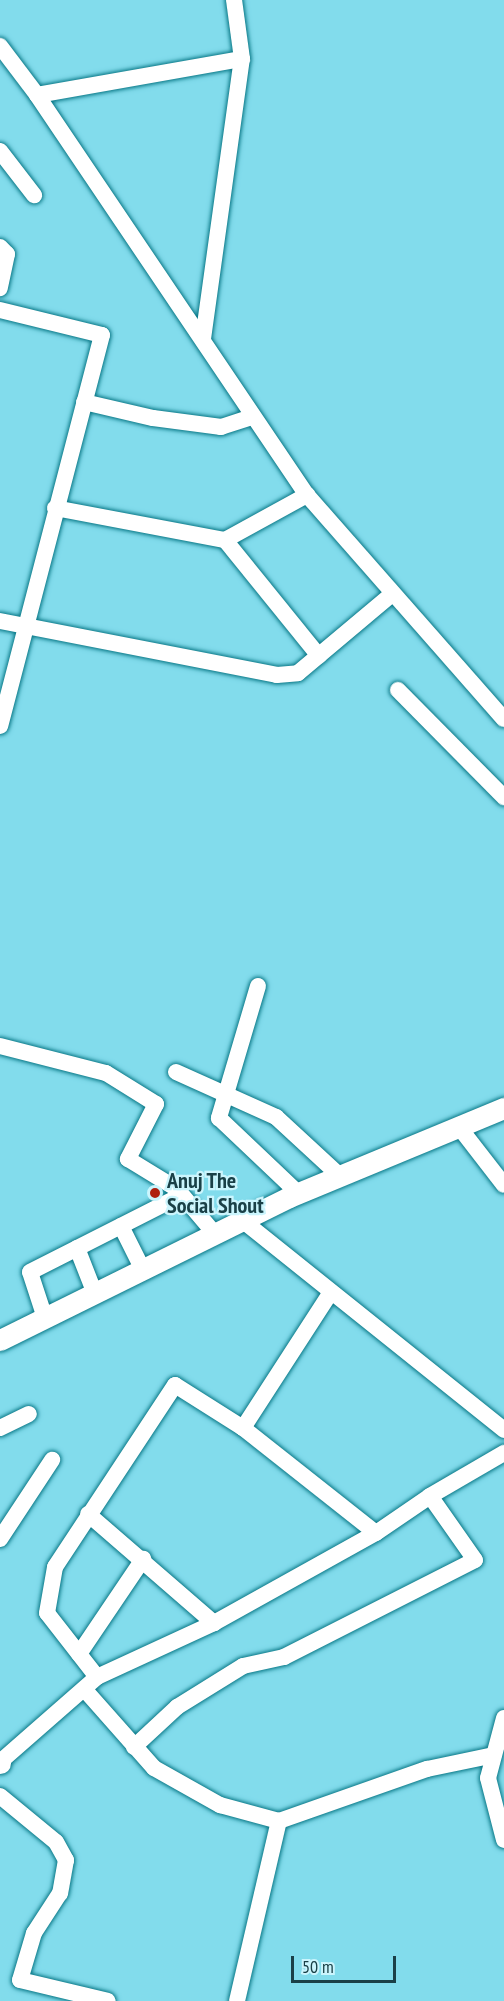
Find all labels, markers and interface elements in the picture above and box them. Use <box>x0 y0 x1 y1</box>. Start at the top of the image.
place label: Anuj The Social Shout <box>167 1167 264 1218</box>
marker: Anuj The Social Shout <box>148 1186 162 1200</box>
scale bar <box>294 1944 399 1982</box>
text: 50 m <box>302 1955 334 1978</box>

